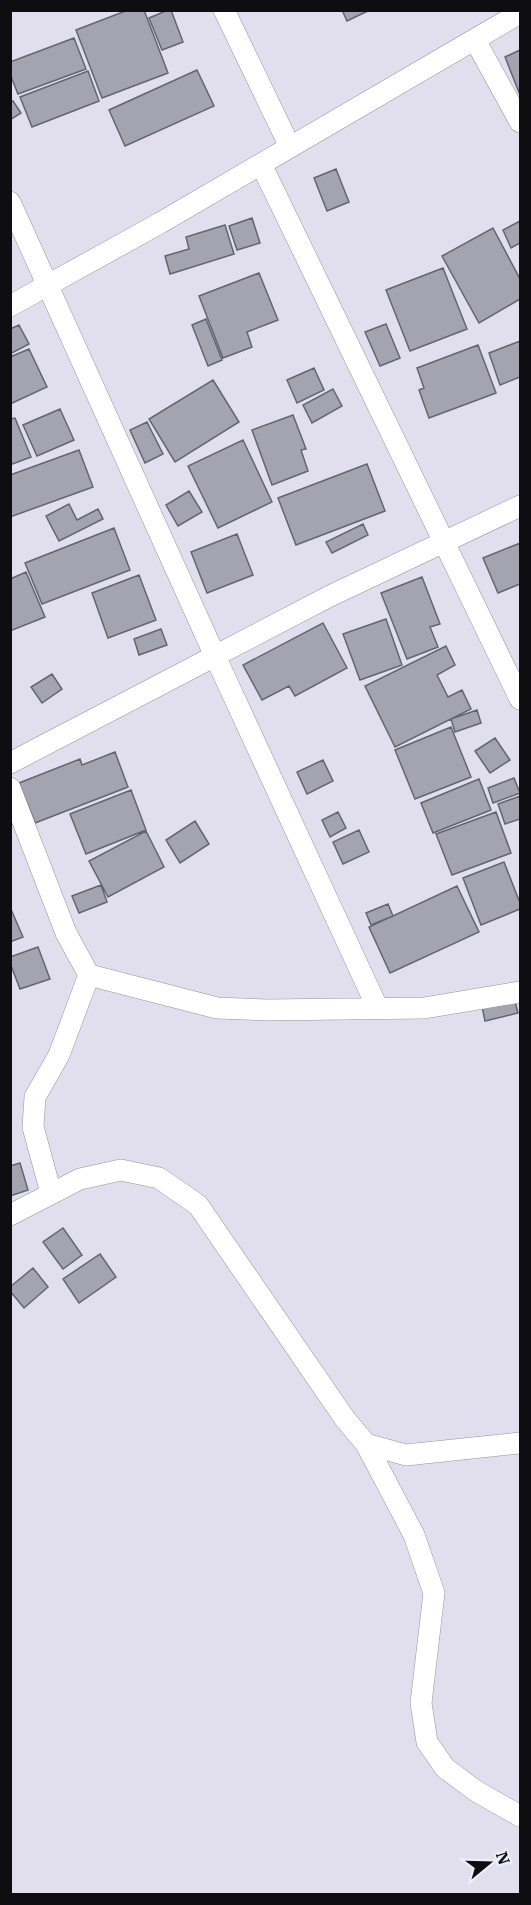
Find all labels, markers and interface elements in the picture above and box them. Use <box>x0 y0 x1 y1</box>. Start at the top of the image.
north arrow <box>459 1833 519 1893</box>
text: N <box>492 1849 515 1867</box>

